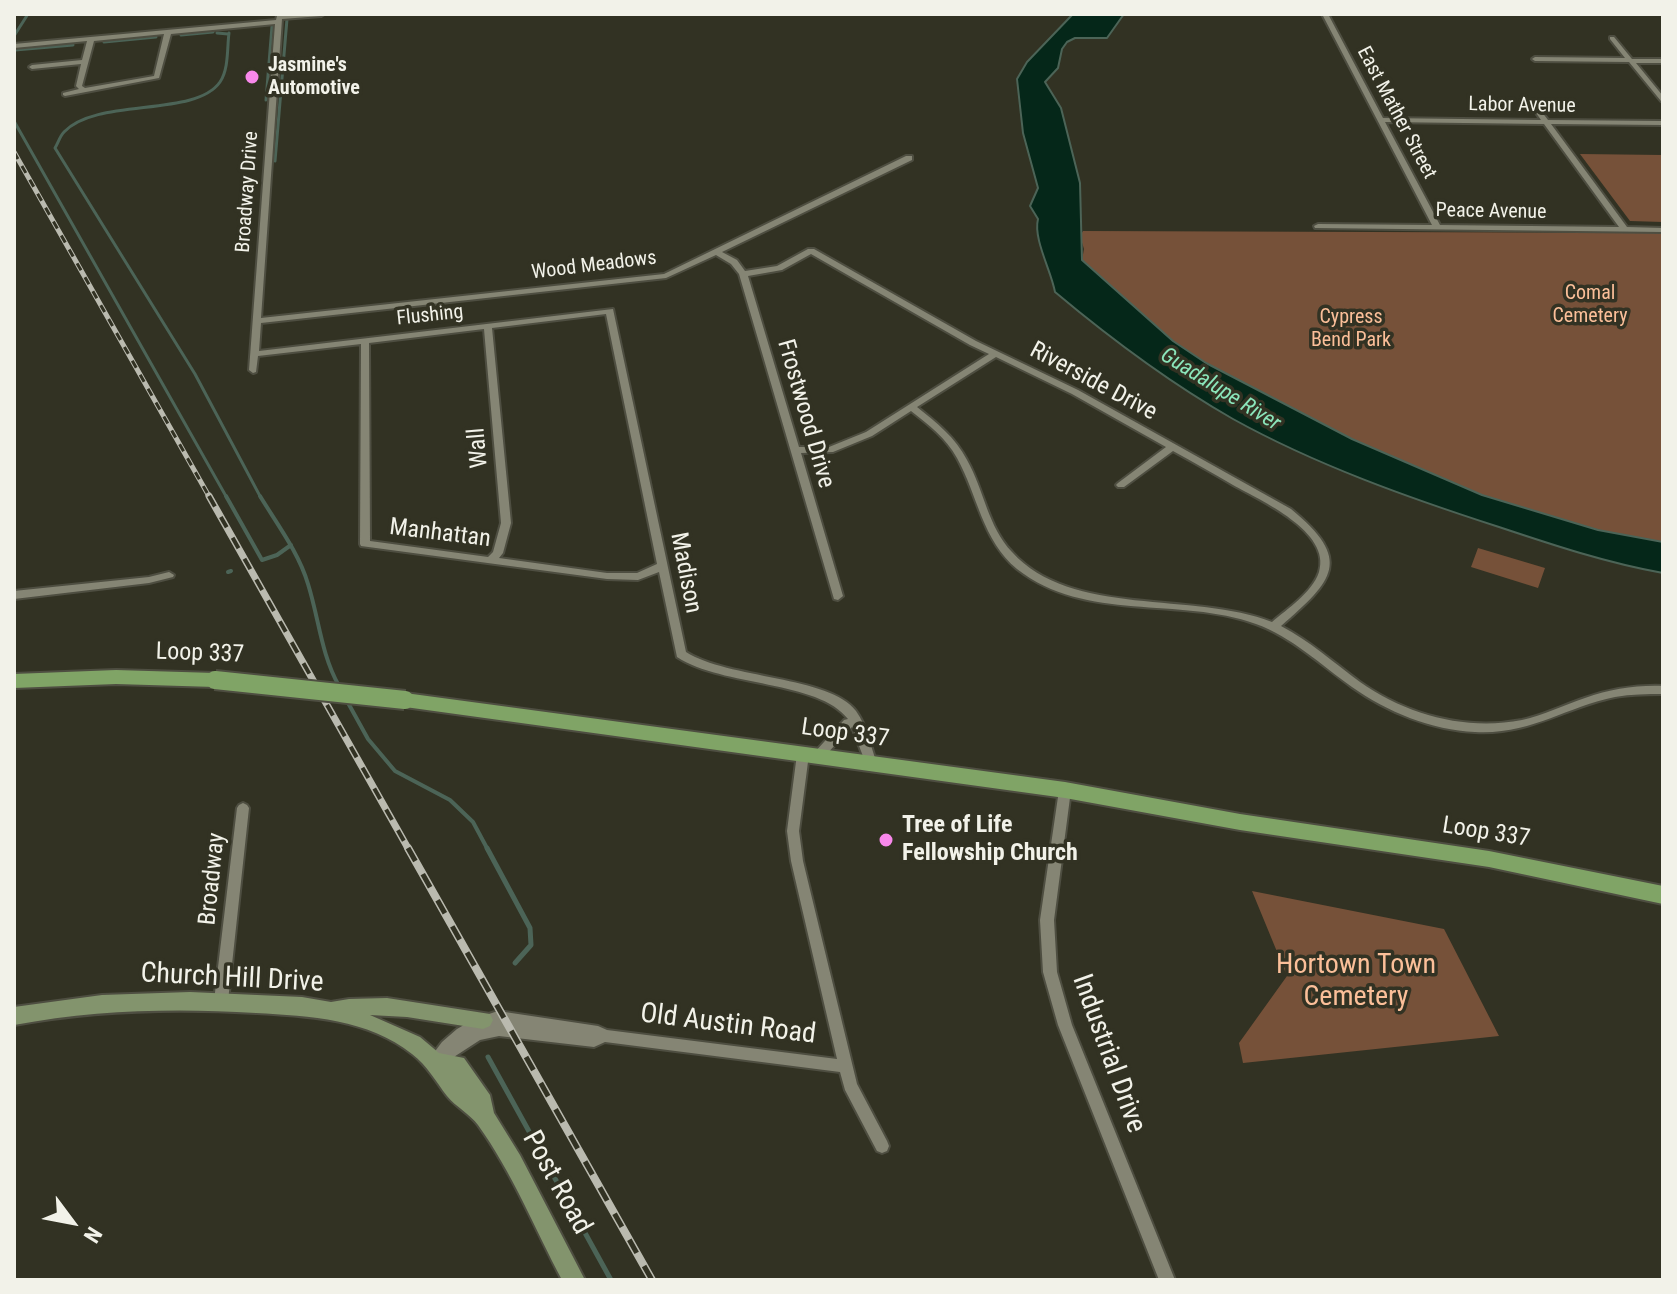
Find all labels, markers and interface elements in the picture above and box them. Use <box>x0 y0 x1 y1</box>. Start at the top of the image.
street label: East Mather Street <box>1351 43 1441 183</box>
place label: Jasmine's Automotive <box>268 54 360 101</box>
marker: Jasmine's Automotive <box>243 68 261 86</box>
street label: Labor Avenue <box>1468 93 1576 119</box>
street label: Broadway Drive <box>232 131 264 253</box>
street label: Peace Avenue <box>1435 199 1547 225</box>
street label: Wood Meadows <box>530 246 658 286</box>
park label: Comal Cemetery <box>1552 282 1628 329</box>
street label: Flushing <box>396 301 464 331</box>
park label: Cypress Bend Park <box>1311 306 1391 353</box>
street label: Frostwood Drive <box>770 336 840 492</box>
street label: Riverside Drive <box>1024 336 1162 428</box>
water label: Guadalupe River <box>1155 343 1285 437</box>
street label: Wall <box>463 427 495 469</box>
street label: Manhattan <box>388 514 492 554</box>
street label: Madison <box>663 530 707 616</box>
street label: Loop 337 <box>155 638 245 670</box>
street label: Loop 337 <box>799 714 891 754</box>
place label: Tree of Life Fellowship Church <box>902 812 1078 868</box>
street label: Loop 337 <box>1440 812 1532 854</box>
street label: Broadway <box>194 831 232 927</box>
marker: Tree of Life Fellowship Church <box>877 831 895 849</box>
park label: Hortown Town Cemetery <box>1276 949 1436 1015</box>
street label: Church Hill Drive <box>140 957 324 1001</box>
street label: Industrial Drive <box>1064 970 1152 1138</box>
street label: Old Austin Road <box>638 998 818 1052</box>
street label: Post Road <box>514 1125 598 1241</box>
north arrow <box>32 1182 112 1262</box>
text: N <box>79 1223 107 1247</box>

